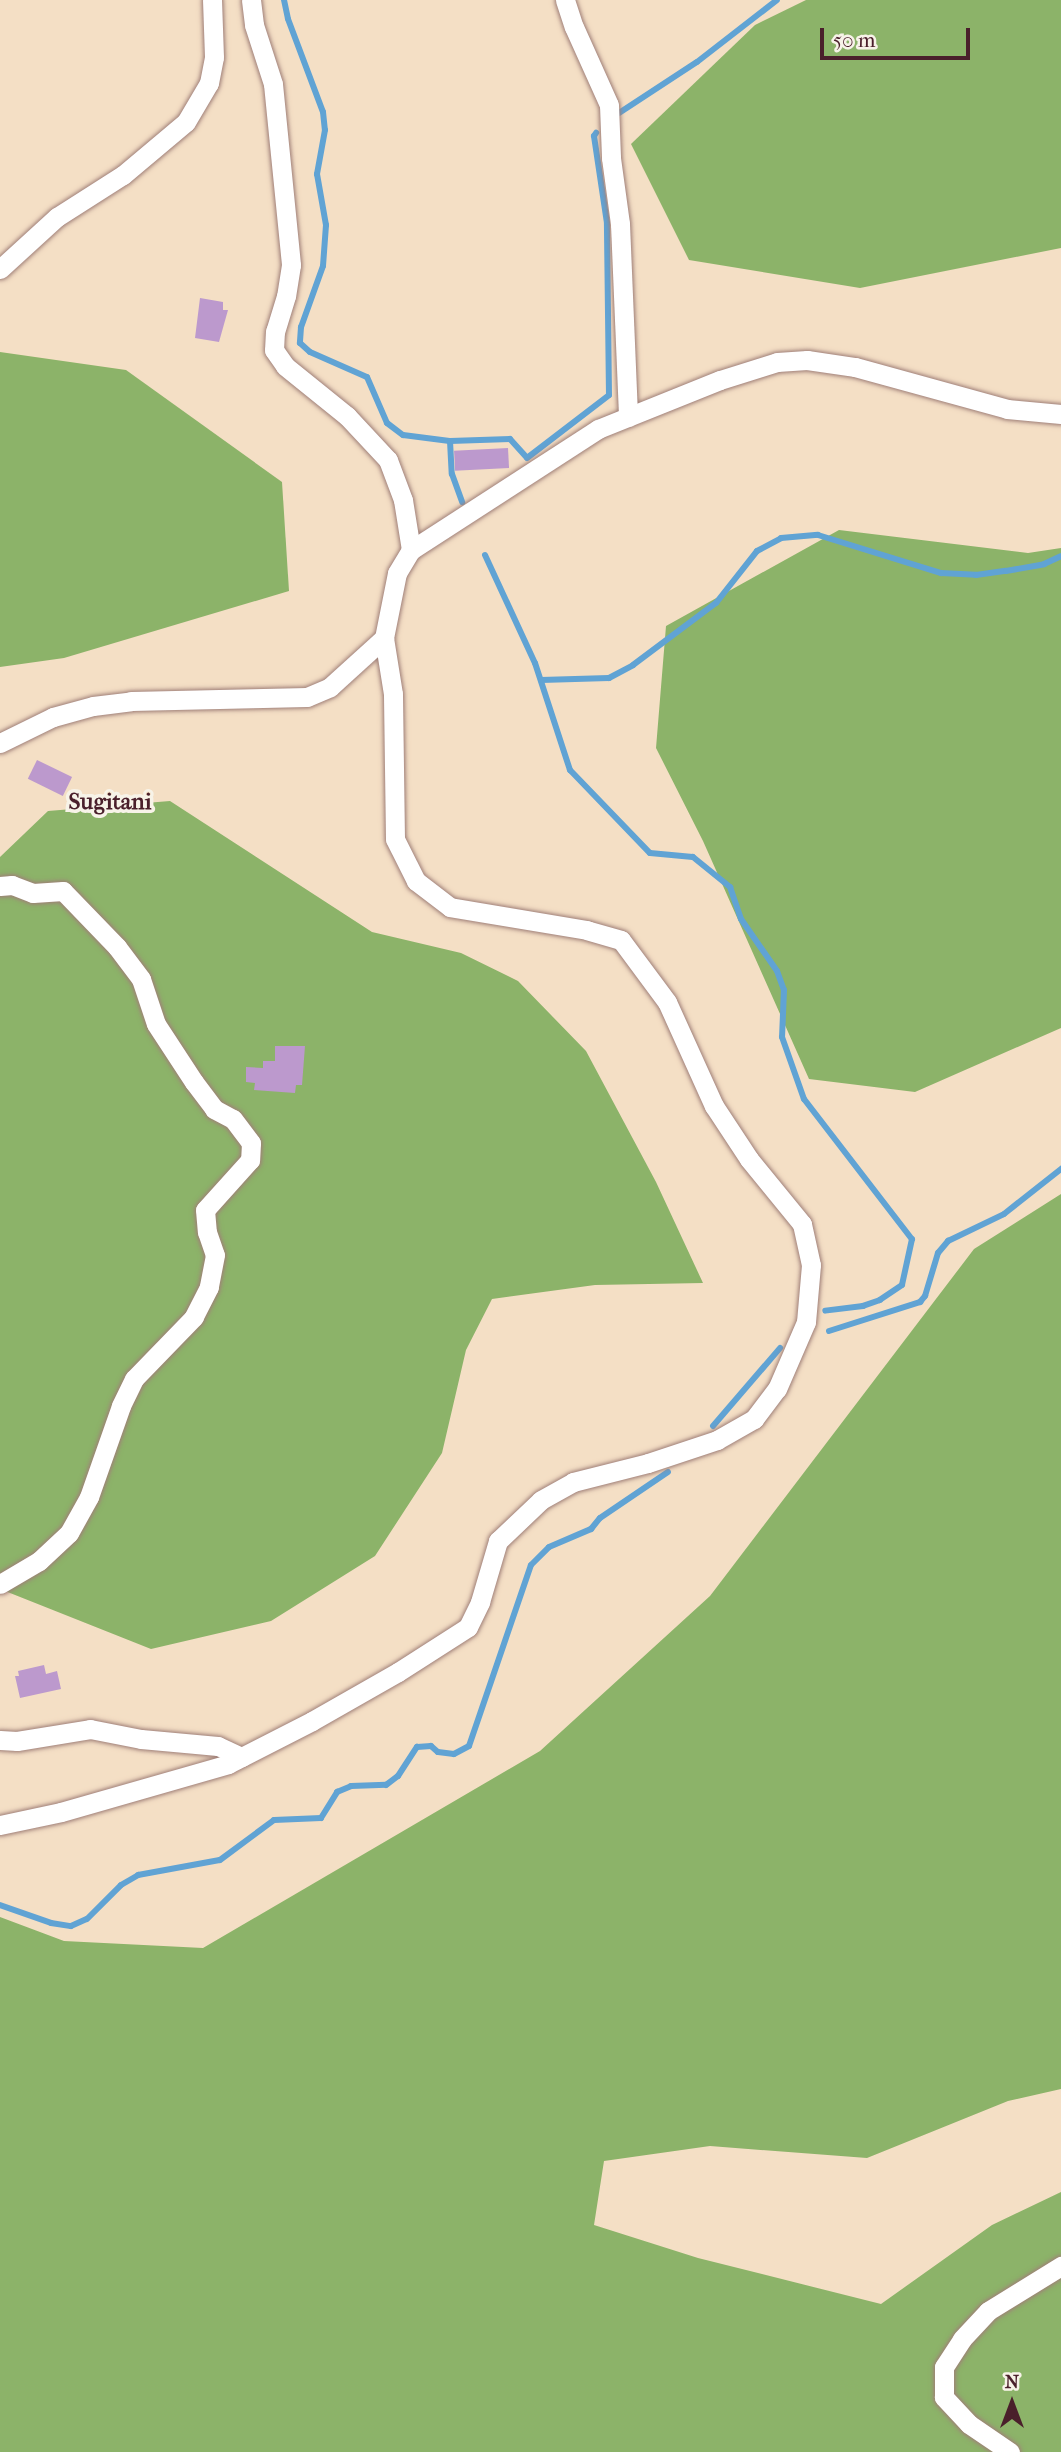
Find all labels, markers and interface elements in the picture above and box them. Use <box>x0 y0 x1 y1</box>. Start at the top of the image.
scale bar <box>823 14 974 58</box>
text: 50 m <box>833 28 876 52</box>
district label: Sugitani <box>69 788 151 816</box>
north arrow <box>977 2368 1047 2438</box>
text: N <box>1005 2371 1019 2393</box>

